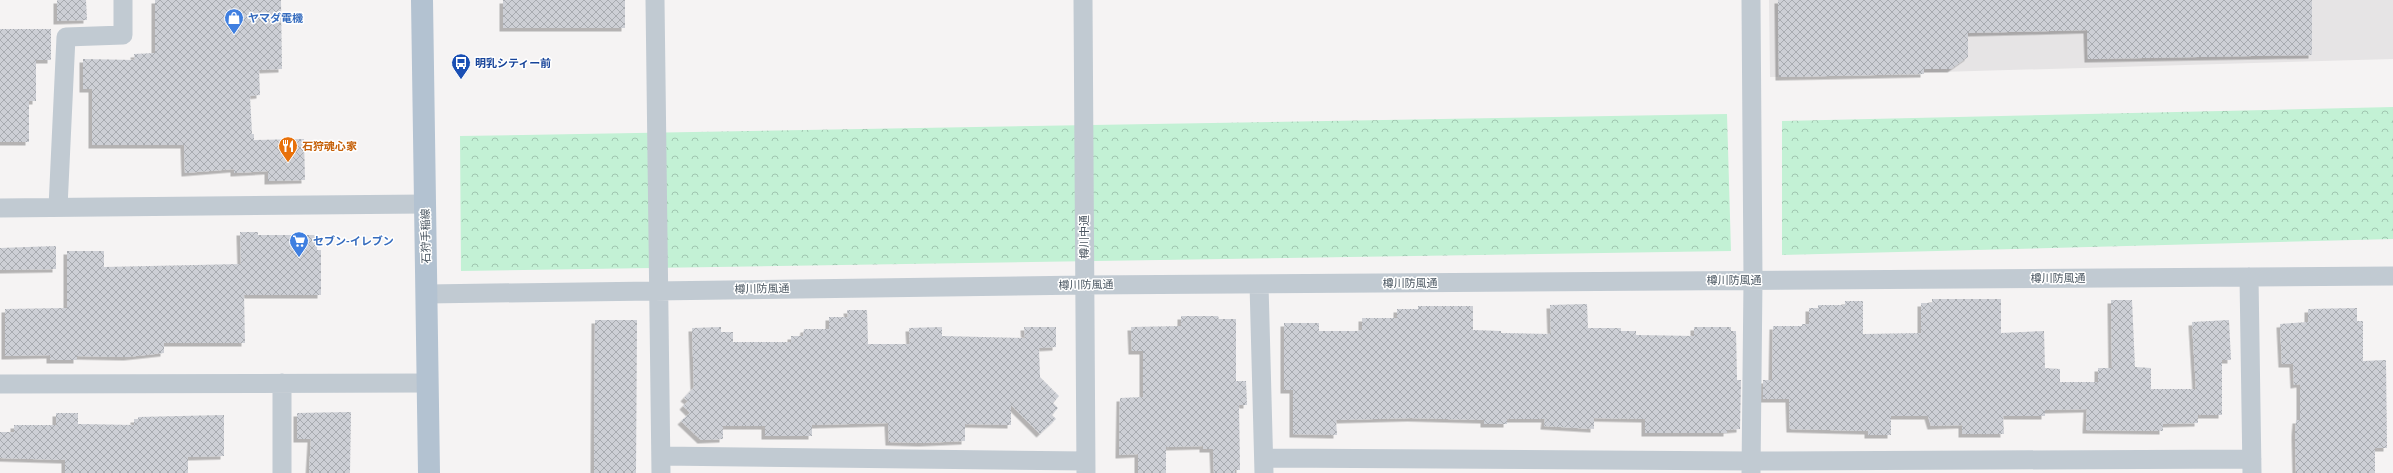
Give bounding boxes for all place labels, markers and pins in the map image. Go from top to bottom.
shop icon: ヤマダ電機 [223,7,245,35]
place label: ヤマダ電機 [248,11,303,26]
bus stop icon: 明乳シティー前 [450,52,472,80]
place label: 明乳シティー前 [475,56,551,71]
restaurant icon: 石狩魂心家 [277,135,299,163]
place label: 石狩魂心家 [302,139,357,154]
supermarket icon: セブン-イレブン [288,230,310,258]
place label: セブン-イレブン [313,234,394,249]

